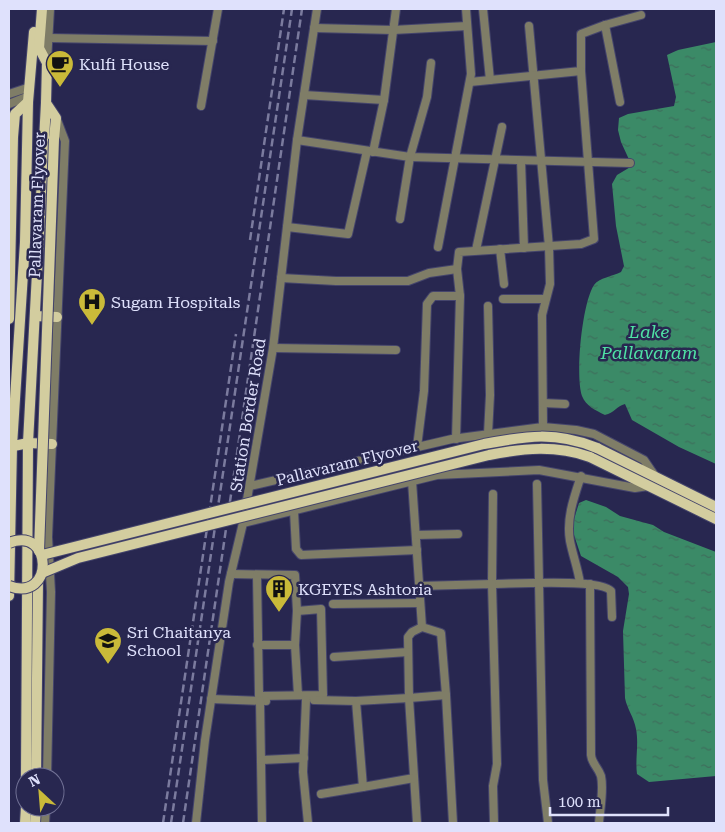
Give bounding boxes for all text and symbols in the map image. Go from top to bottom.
cafe icon: Kulfi House [45,49,75,88]
place label: Kulfi House [79,55,169,74]
street label: Pallavaram Flyover [25,132,49,278]
hospital icon: Sugam Hospitals [77,287,107,326]
place label: Sugam Hospitals [111,293,241,312]
water label: Lake Pallavaram [600,321,698,363]
street label: Station Border Road [226,337,270,493]
street label: Pallavaram Flyover [274,436,420,490]
building icon: KGEYES Ashtoria [264,574,294,613]
place label: KGEYES Ashtoria [298,580,432,599]
place label: Sri Chaitanya School [127,623,231,660]
school or university icon: Sri Chaitanya School [93,626,123,665]
north arrow [15,767,65,817]
text: N [26,771,43,790]
scale bar [550,784,668,816]
text: 100 m [558,793,601,811]

